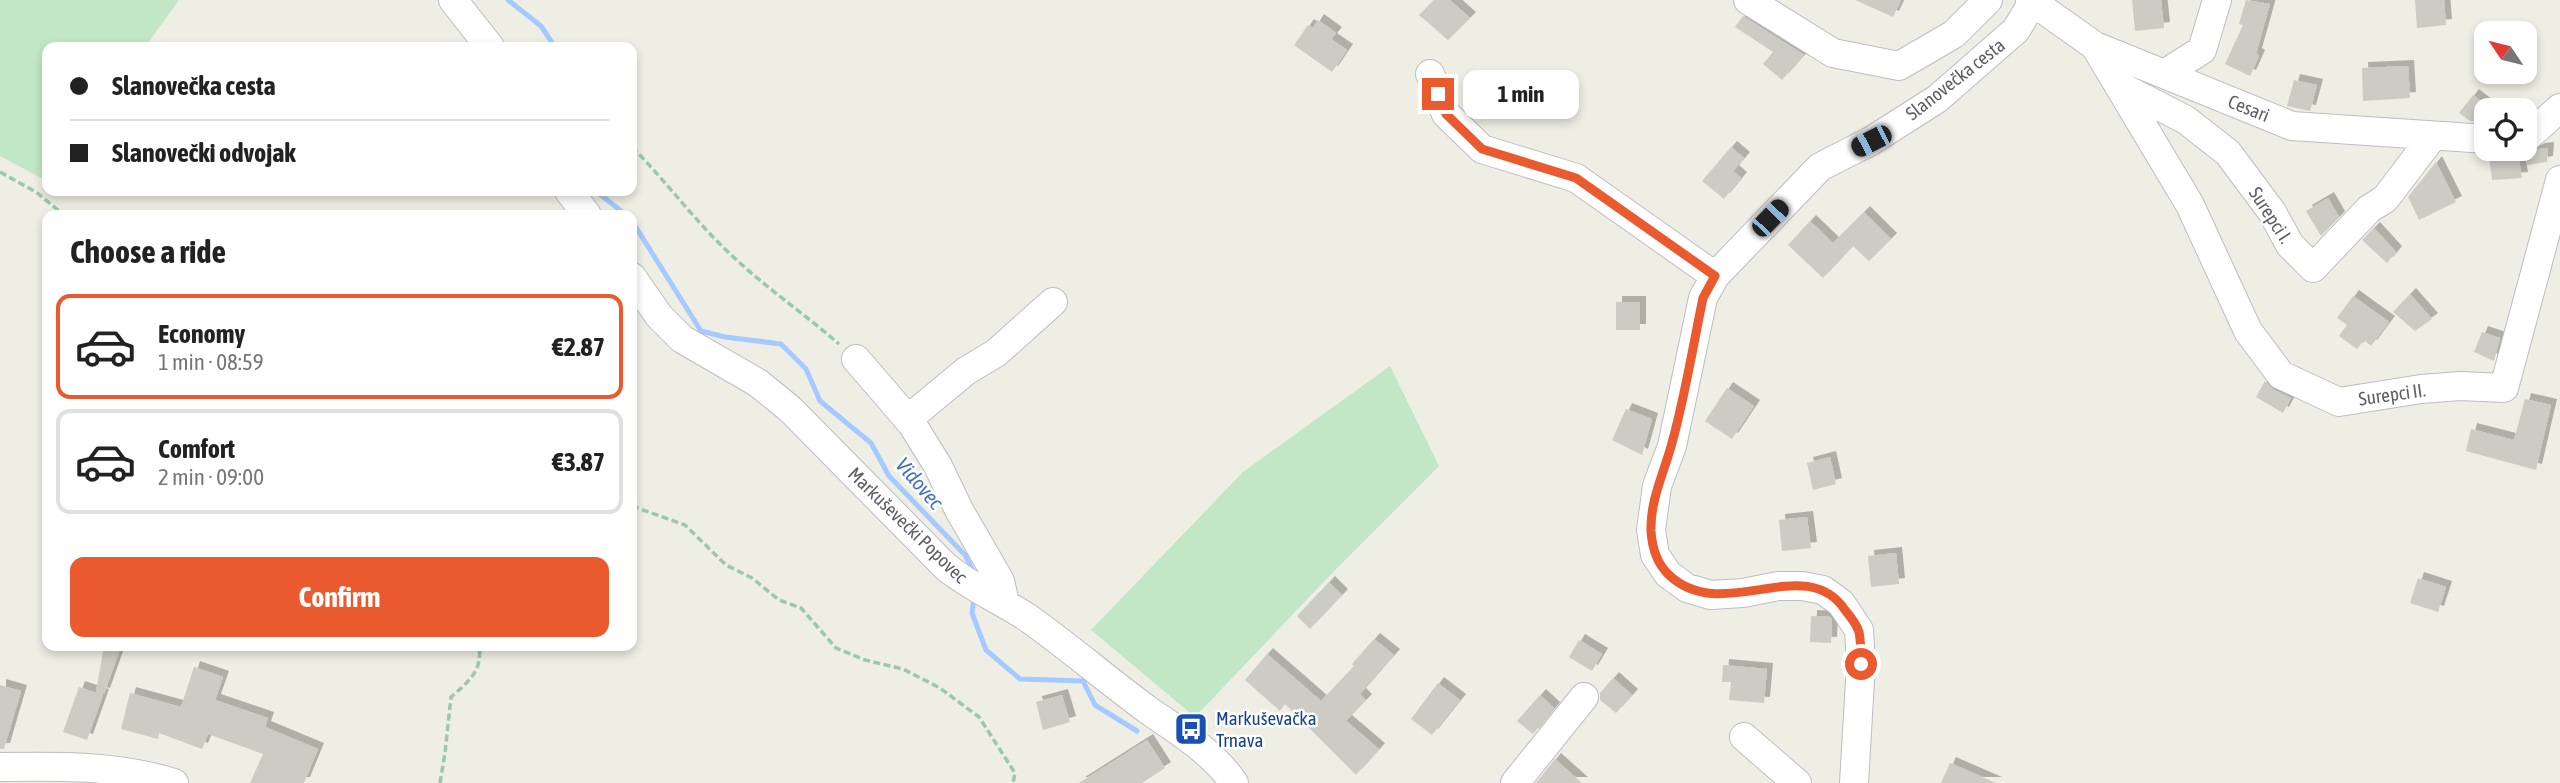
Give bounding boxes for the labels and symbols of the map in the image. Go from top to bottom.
north arrow [2474,21,2538,84]
street label: Slanovečka cesta [1901,34,2009,124]
callout: 1 min [1462,70,1578,119]
route end [1422,78,1454,110]
street label: Cesari [2225,90,2273,126]
car [1848,122,1895,160]
street label: Surepci I. [2245,183,2297,247]
car [1748,196,1793,240]
street label: Surepci II. [2357,378,2427,410]
water label: Vidovec [891,452,950,514]
street label: Markuševečki Popovec [844,463,973,588]
route start [1845,648,1877,680]
place label: Markuševačka Trnava [1216,707,1317,751]
bus stop icon: Markuševačka Trnava [1172,710,1210,748]

